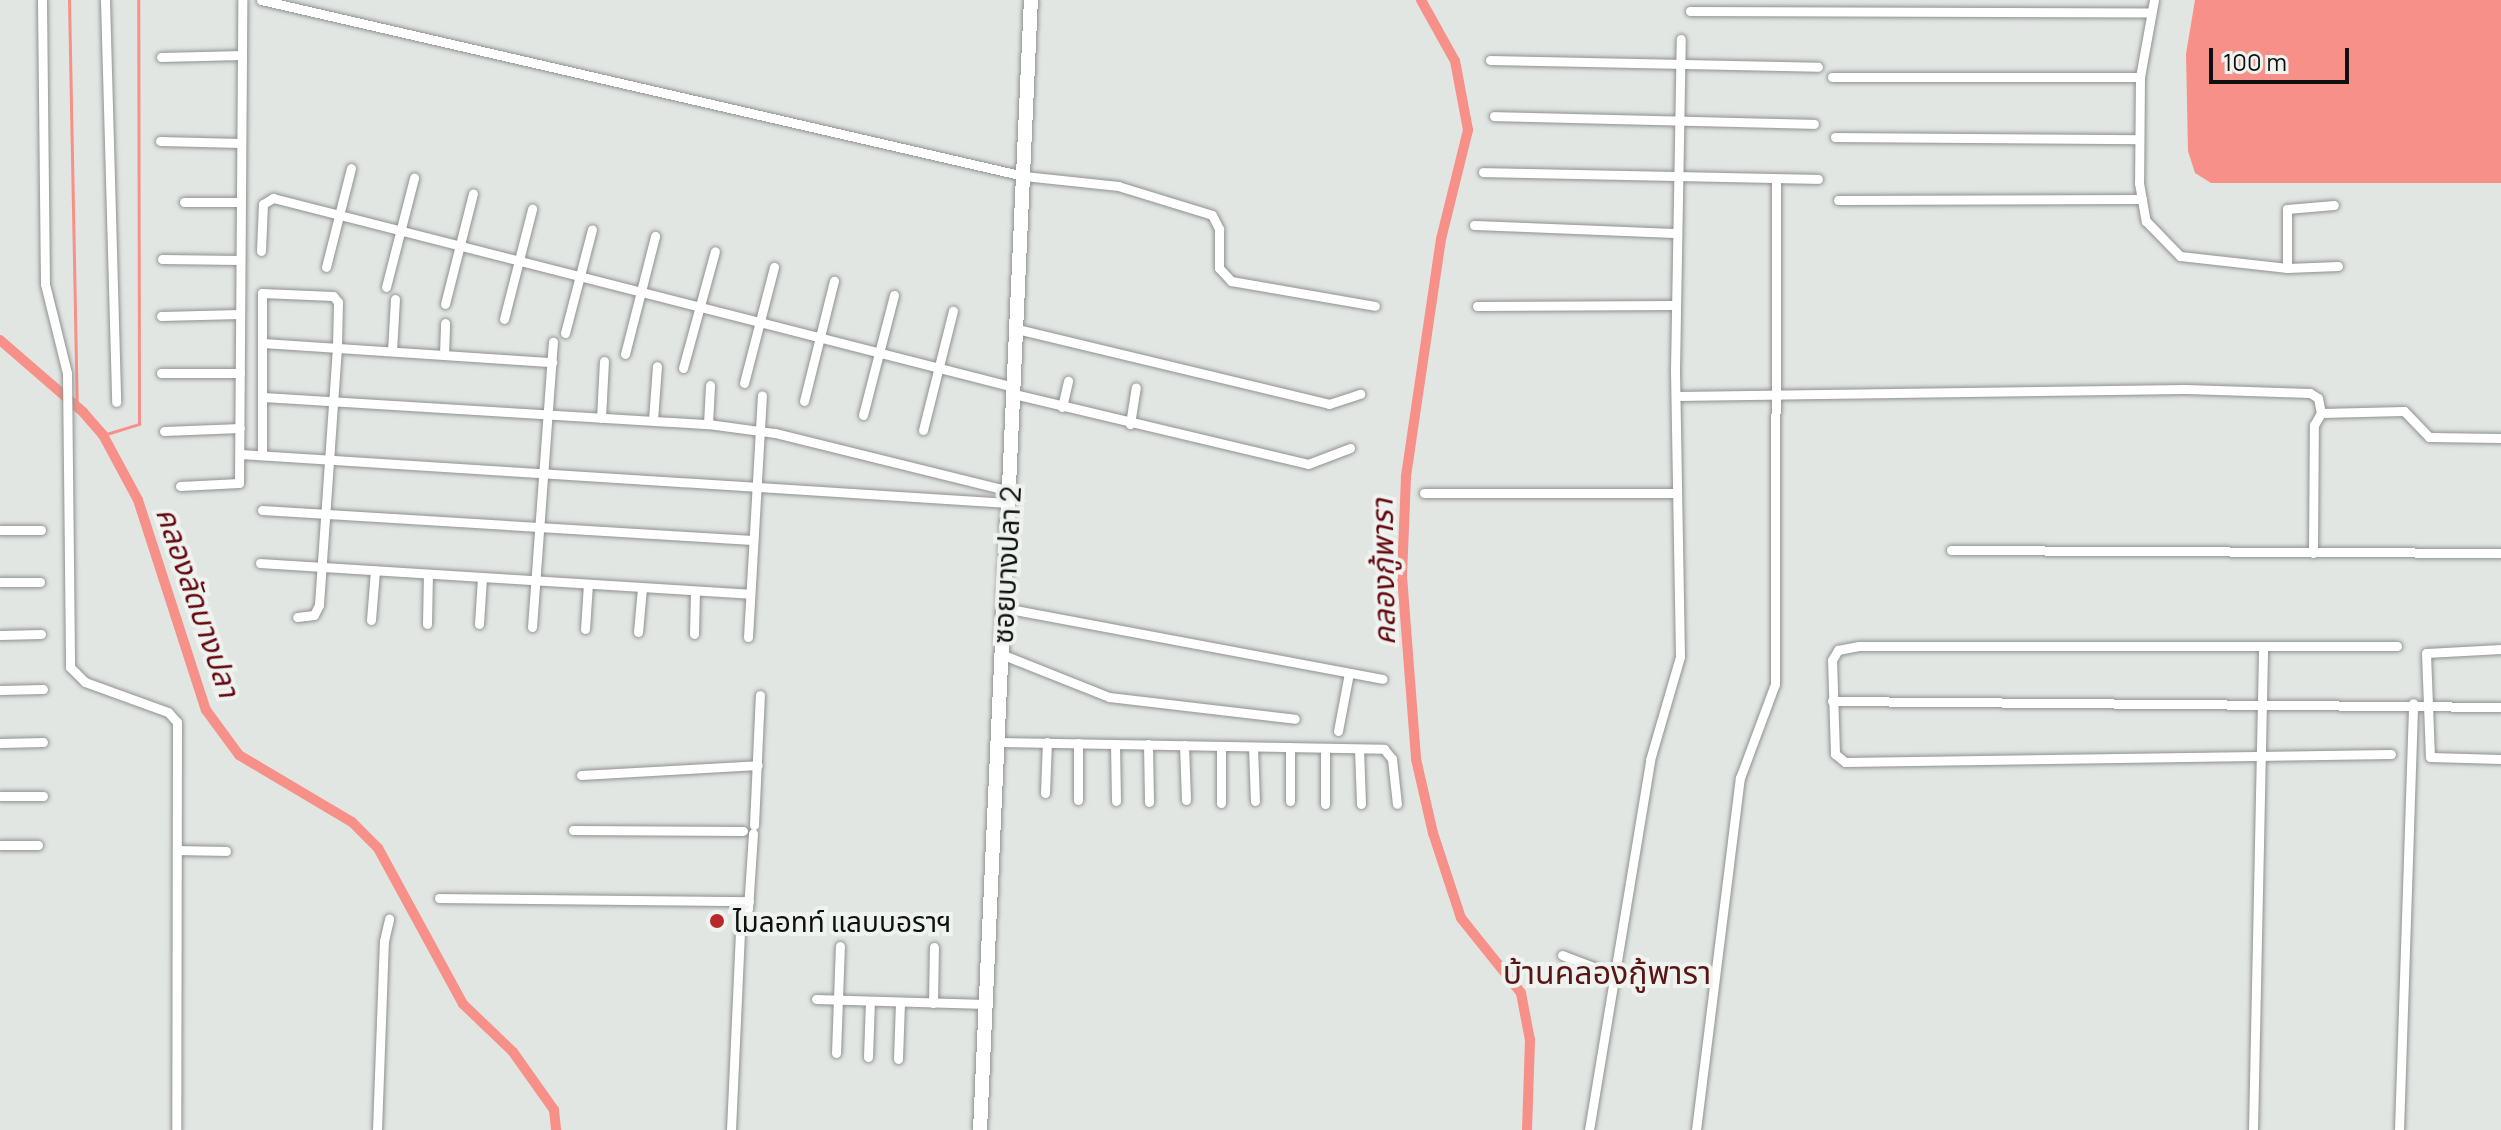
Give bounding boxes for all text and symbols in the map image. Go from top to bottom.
scale bar [2213,32,2353,82]
text: 100 m [2223,45,2287,78]
street label: ซอยบางปลา 2 [985,486,1027,644]
water label: คลองกู้พารา [1364,498,1402,646]
water label: คลองลัดบางปลา [149,502,247,702]
place label: ไมลอทท์ แลบบอราฯ [733,904,952,938]
marker: ไมลอทท์ แลบบอราฯ [708,912,726,930]
district label: บ้านคลองกู้พารา [1503,953,1711,991]

